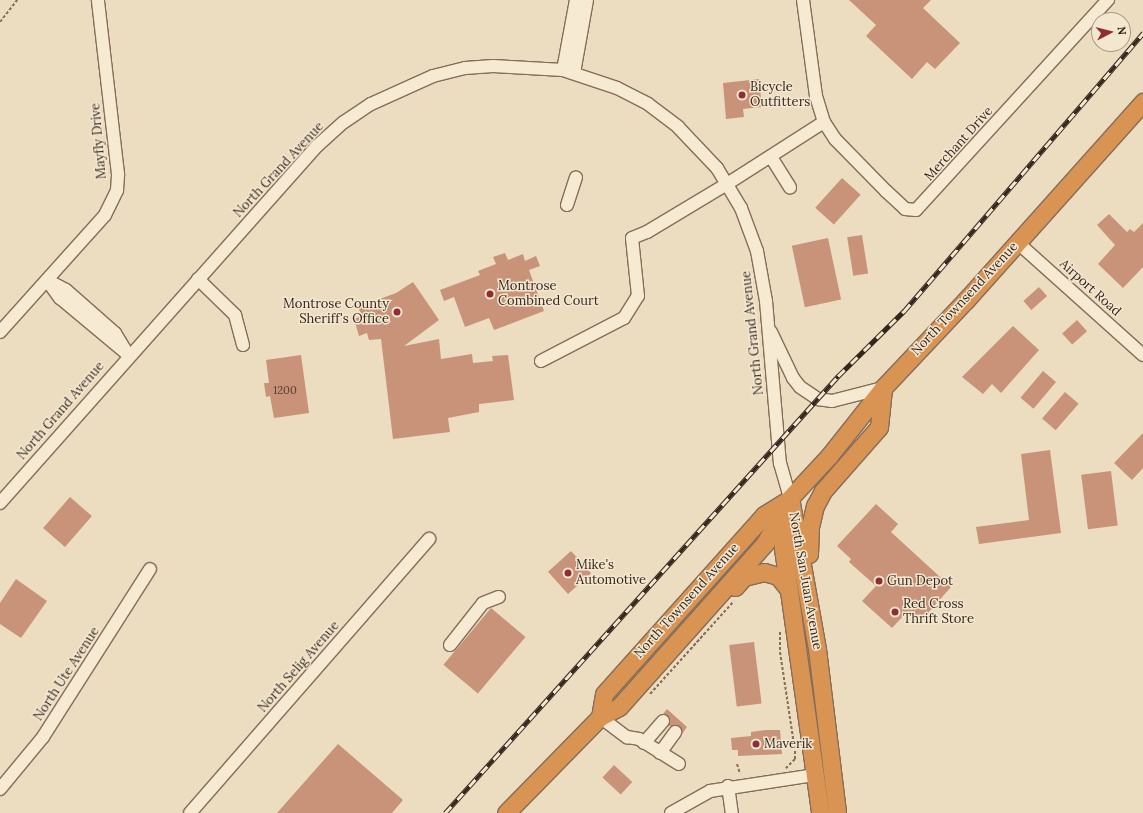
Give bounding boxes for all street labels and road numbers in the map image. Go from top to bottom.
street label: Mayfly Drive [88,102,110,180]
street label: Merchant Drive [922,104,996,184]
street label: North Grand Avenue [231,119,327,221]
street label: North Townsend Avenue [908,239,1022,359]
street label: Airport Road [1056,256,1124,320]
street label: North Grand Avenue [739,270,767,396]
street label: North Grand Avenue [14,359,108,463]
street label: North San Juan Avenue [785,511,825,651]
street label: North Townsend Avenue [631,540,743,662]
street label: North Selig Avenue [255,618,343,716]
street label: North Ute Avenue [31,624,103,724]

